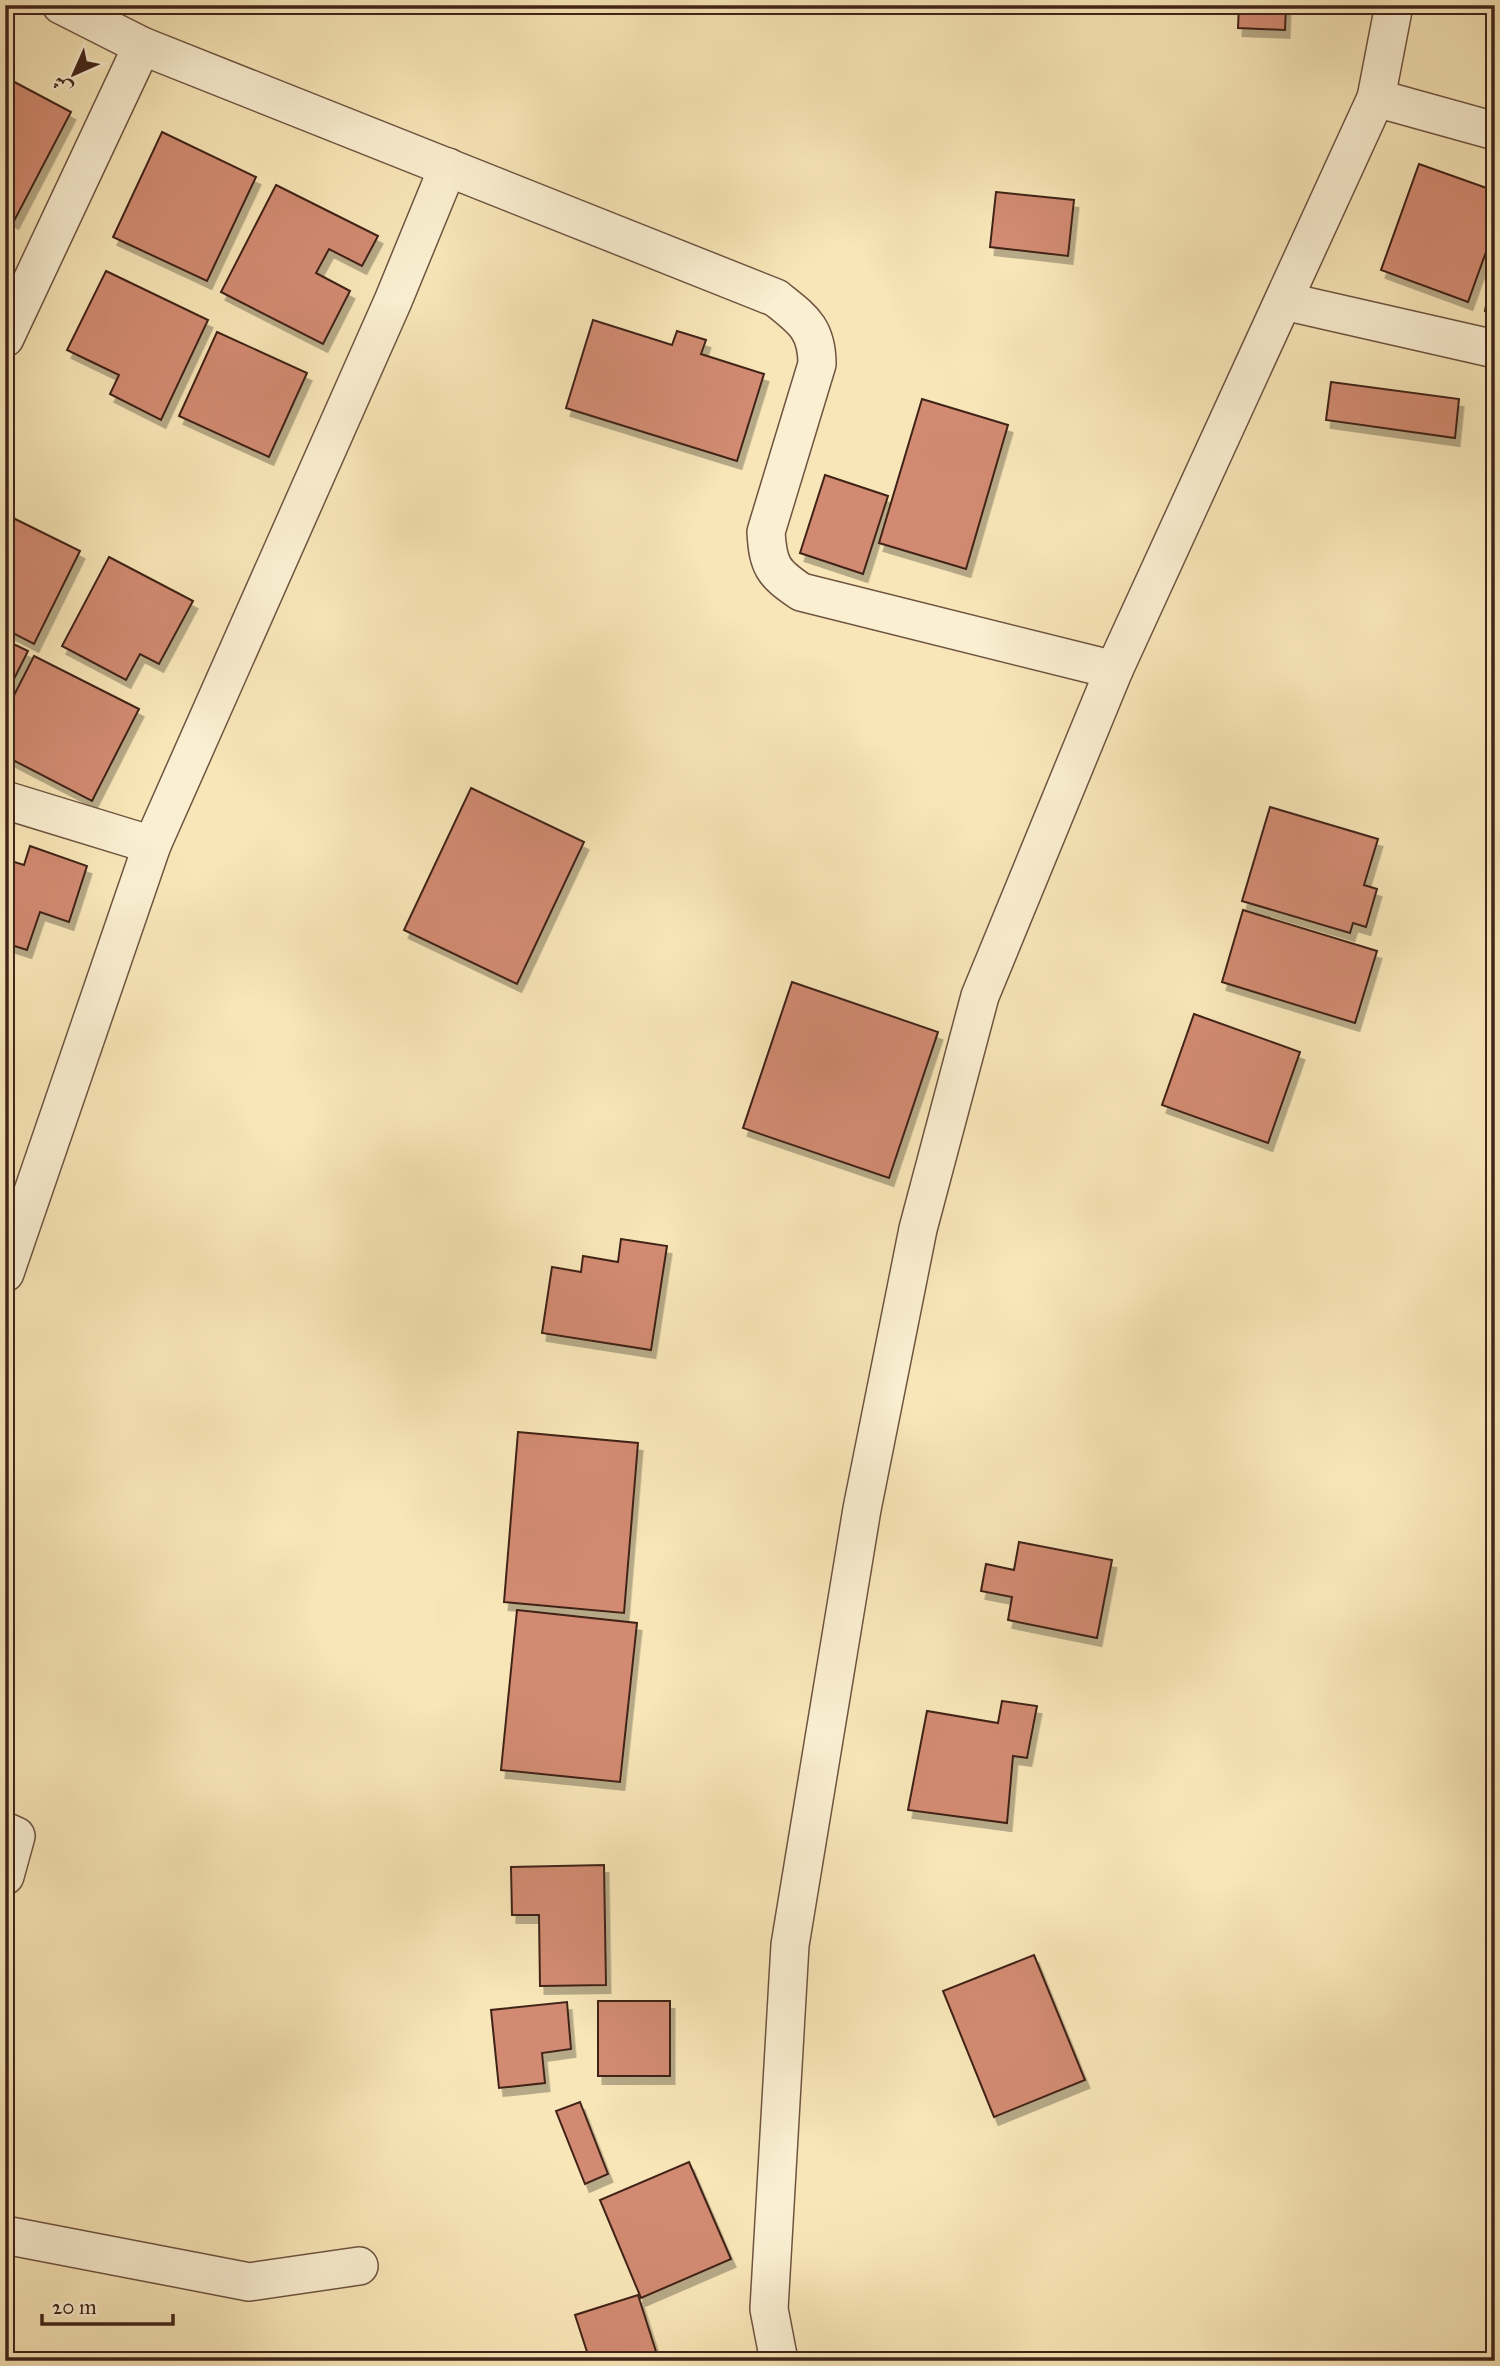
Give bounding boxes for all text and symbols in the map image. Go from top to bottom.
north arrow [38,38,108,108]
text: ش [48,71,77,100]
scale bar [42,2282,173,2326]
text: 20 m [52,2294,97,2320]

